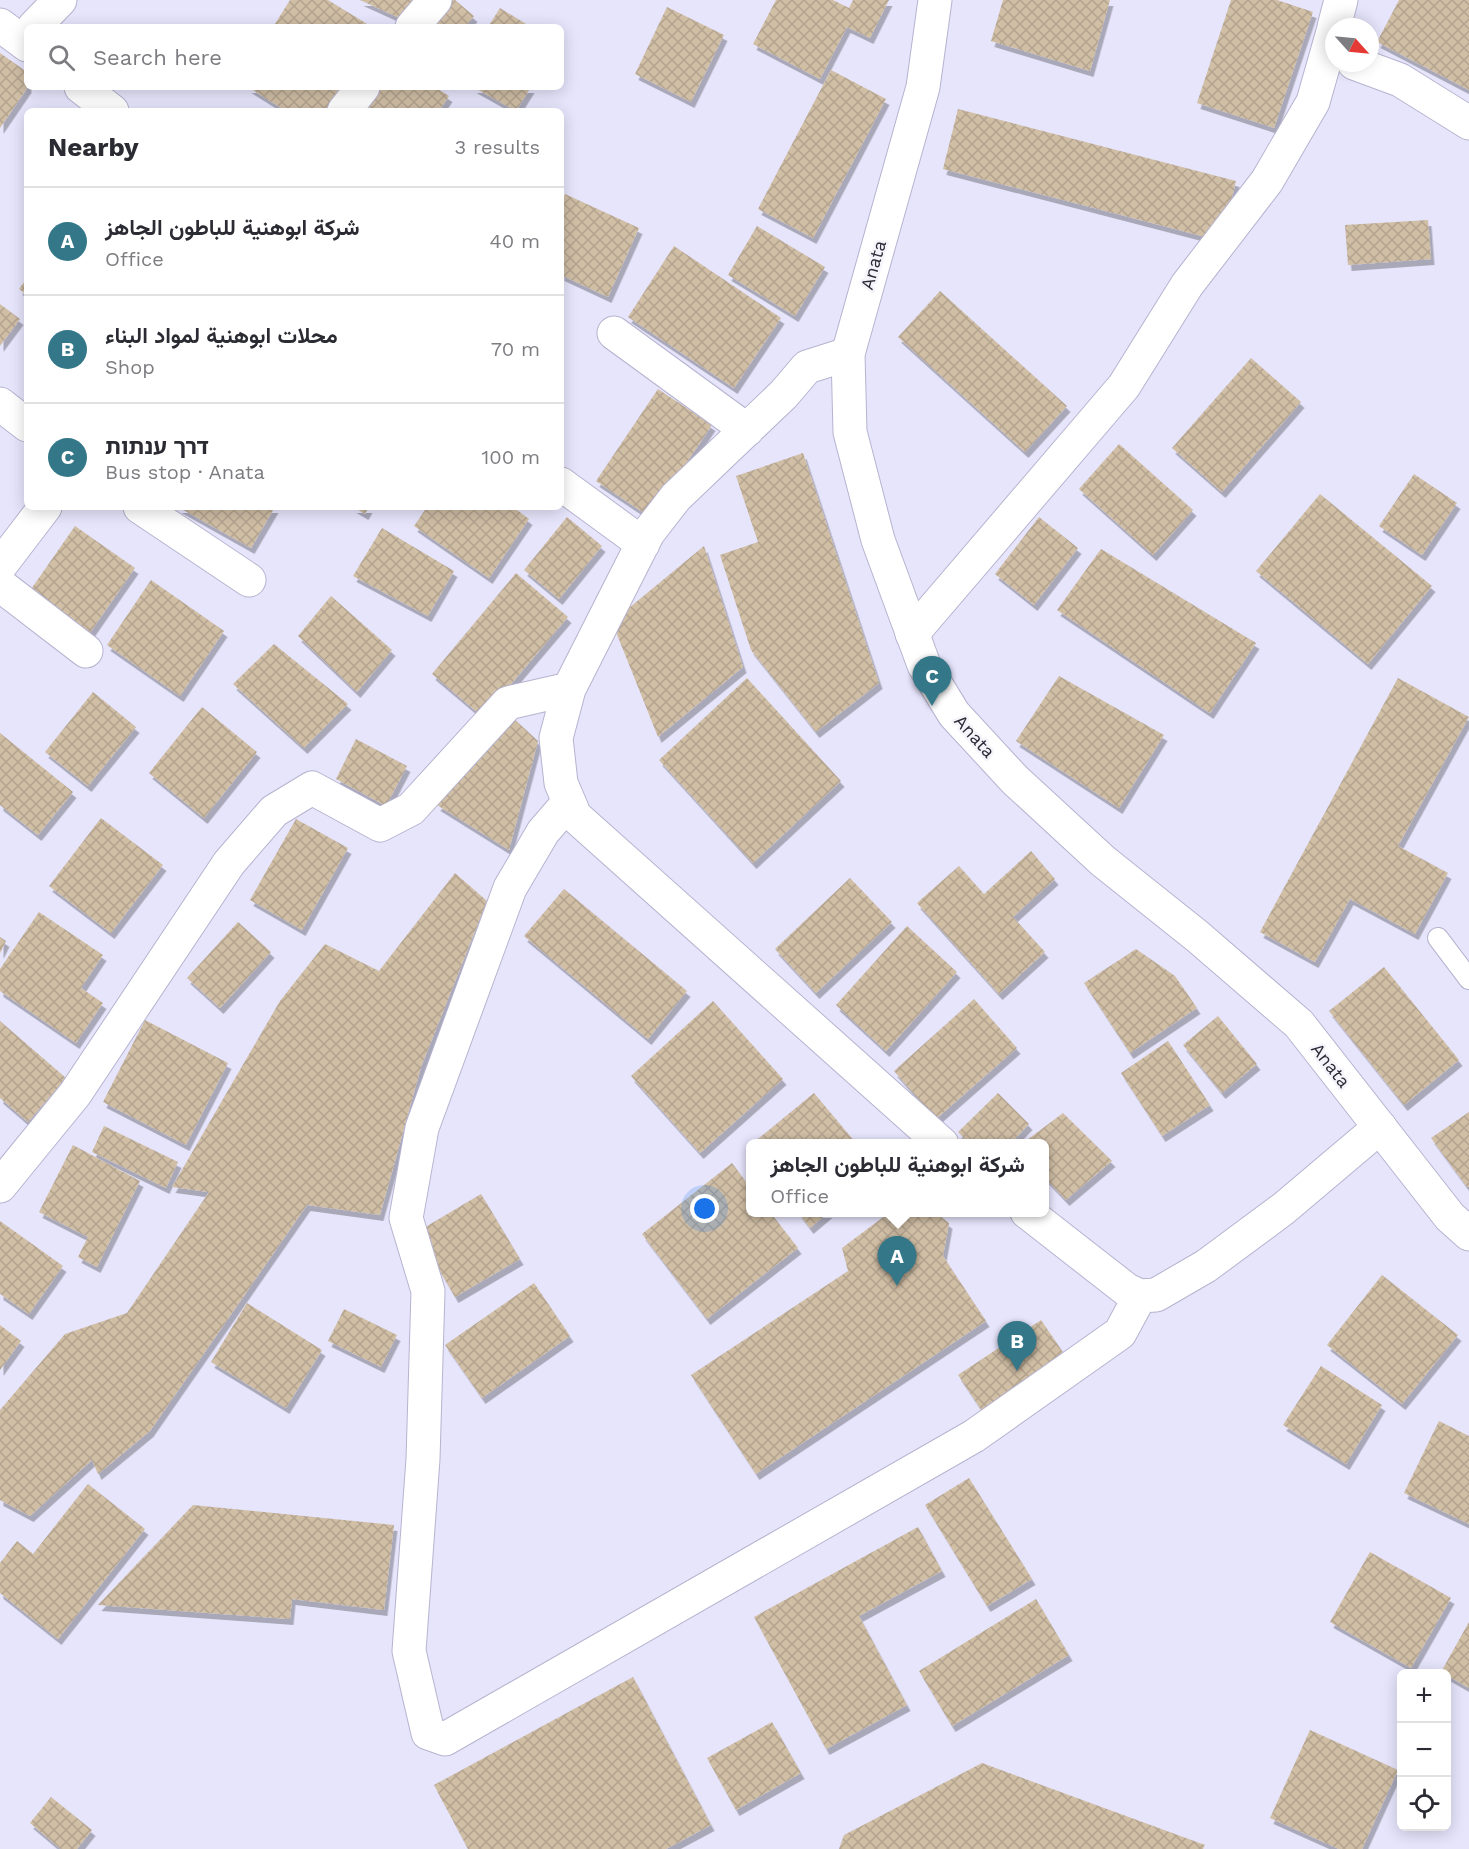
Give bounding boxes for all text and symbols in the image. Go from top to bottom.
north arrow [1325,18,1379,72]
search box [24,24,564,90]
icon: search [45,41,78,74]
text: Search here [93,45,222,70]
text: Nearby [48,132,139,162]
text: 3 results [455,135,540,159]
text: شركة ابوهنية للباطون الجاهز [105,215,359,240]
text: A [61,229,74,253]
text: 40 m [489,229,540,253]
street label: Anata [856,238,890,292]
text: Office [105,247,164,271]
text: محلات ابوهنية لمواد البناء [105,323,338,348]
text: B [61,337,74,361]
text: 70 m [491,337,540,361]
text: Shop [105,355,155,379]
text: דרך ענתות [105,434,209,459]
text: C [61,445,74,469]
text: 100 m [481,445,540,469]
text: Bus stop · Anata [105,460,265,484]
pin: C [912,656,952,706]
street label: Anata [950,710,1000,762]
street label: Anata [1307,1039,1355,1091]
popup [746,1139,1049,1217]
text: شركة ابوهنية للباطون الجاهز [770,1152,1025,1177]
text: Office [770,1184,829,1208]
your location [690,1194,719,1223]
pin: A [878,1236,916,1286]
pin: B [998,1322,1036,1371]
map controls [1397,1669,1451,1831]
button: + [1397,1669,1451,1723]
button: − [1397,1723,1451,1777]
button: locate [1397,1777,1451,1831]

